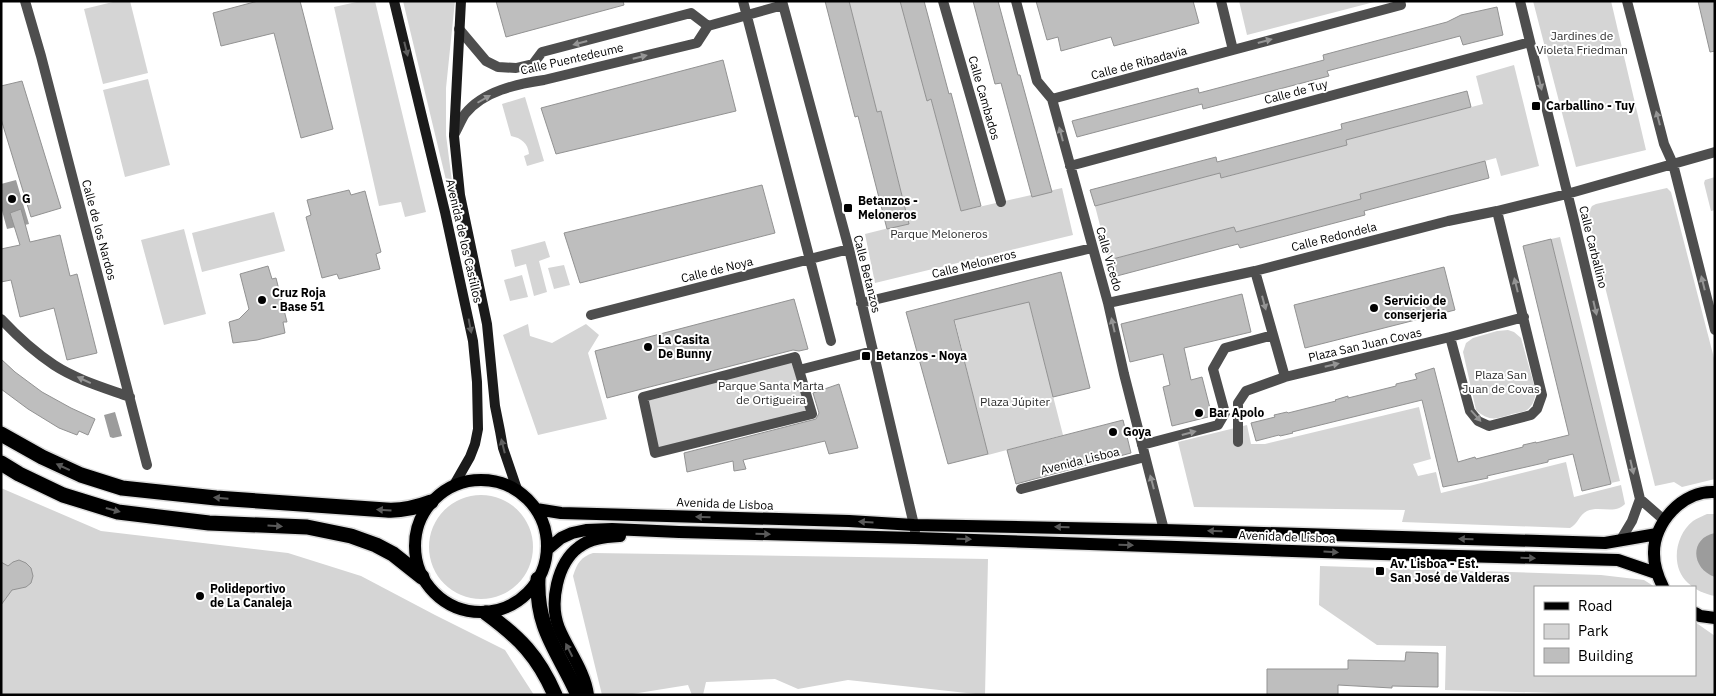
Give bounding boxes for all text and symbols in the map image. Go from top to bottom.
park label: Jardines de Violeta Friedman [1536,28,1628,57]
one-way arrow [1258,37,1273,45]
street label: Calle Puentedeume [519,39,625,78]
one-way arrow [572,39,587,47]
one-way arrow [402,41,410,56]
street label: Calle de Ribadavia [1089,42,1189,83]
one-way arrow [632,52,647,60]
street label: Calle Cambados [965,54,1004,142]
one-way arrow [1536,75,1544,90]
street label: Calle de Tuy [1262,76,1329,107]
one-way arrow [476,95,491,103]
place label: Carballino - Tuy [1546,98,1635,113]
marker: Carballino - Tuy [1530,100,1542,112]
one-way arrow [1653,111,1661,126]
one-way arrow [1057,126,1065,142]
street label: Avenida de los Castillos [443,177,486,304]
street label: Calle de los Nardos [79,178,120,282]
place label: G [22,191,31,206]
marker: G [6,193,18,205]
place label: Betanzos - Meloneros [858,193,918,222]
marker: Betanzos - Meloneros [842,202,854,214]
street label: Calle Carballino [1576,204,1611,290]
street label: Calle Redondela [1290,219,1379,254]
street label: Calle Vicedo [1093,225,1126,293]
park label: Parque Meloneros [890,226,988,241]
street label: Calle Betanzos [851,233,884,314]
street label: Calle Meloneros [930,246,1018,281]
street label: Calle de Noya [679,253,755,286]
one-way arrow [1699,275,1707,290]
one-way arrow [1512,277,1520,292]
place label: Cruz Roja - Base 51 [272,285,326,314]
place label: Servicio de conserjeria [1384,293,1447,322]
marker: Cruz Roja - Base 51 [256,294,268,306]
one-way arrow [1261,295,1269,310]
one-way arrow [1591,301,1599,316]
marker: Servicio de conserjeria [1368,302,1380,314]
one-way arrow [1109,317,1117,332]
one-way arrow [466,319,474,334]
street label: Plaza San Juan Covas [1307,324,1423,365]
place label: La Casita De Bunny [658,332,712,361]
marker: La Casita De Bunny [642,341,654,353]
place label: Betanzos - Noya [876,348,967,363]
marker: Betanzos - Noya [860,350,872,362]
one-way arrow [1324,361,1339,369]
park label: Plaza San Juan de Covas [1462,367,1540,396]
one-way arrow [77,376,91,384]
park label: Parque Santa Marta de Ortigueira [718,378,825,407]
park label: Plaza Júpiter [980,394,1050,409]
place label: Bar Apolo [1209,405,1264,420]
marker: Bar Apolo [1193,407,1205,419]
one-way arrow [1470,410,1481,422]
place label: Goya [1123,424,1152,439]
marker: Goya [1107,426,1119,438]
one-way arrow [1182,429,1197,437]
one-way arrow [499,438,507,453]
street label: Avenida Lisboa [1039,443,1121,478]
one-way arrow [1628,459,1636,474]
one-way arrow [56,463,70,471]
one-way arrow [1148,475,1156,490]
one-way arrow [213,494,229,502]
street label: Avenida de Lisboa [676,494,774,513]
one-way arrow [375,505,391,513]
one-way arrow [106,506,121,514]
one-way arrow [695,513,711,521]
one-way arrow [857,517,873,525]
one-way arrow [267,522,283,530]
one-way arrow [1054,523,1070,531]
one-way arrow [1207,527,1223,535]
street label: Avenida de Lisboa [1238,527,1336,546]
one-way arrow [755,530,771,538]
one-way arrow [1458,535,1474,543]
one-way arrow [956,536,972,544]
one-way arrow [1118,541,1134,549]
one-way arrow [1323,548,1339,556]
one-way arrow [1520,554,1536,562]
place label: Av. Lisboa - Est. San José de Valderas [1390,556,1510,585]
marker: Av. Lisboa - Est. San José de Valderas [1374,565,1386,577]
place label: Polideportivo de La Canaleja [210,581,292,610]
legend [1534,586,1696,676]
marker: Polideportivo de La Canaleja [194,590,206,602]
text: Road [1578,596,1613,615]
text: Park [1578,621,1608,640]
one-way arrow [565,643,573,657]
text: Building [1578,646,1633,665]

